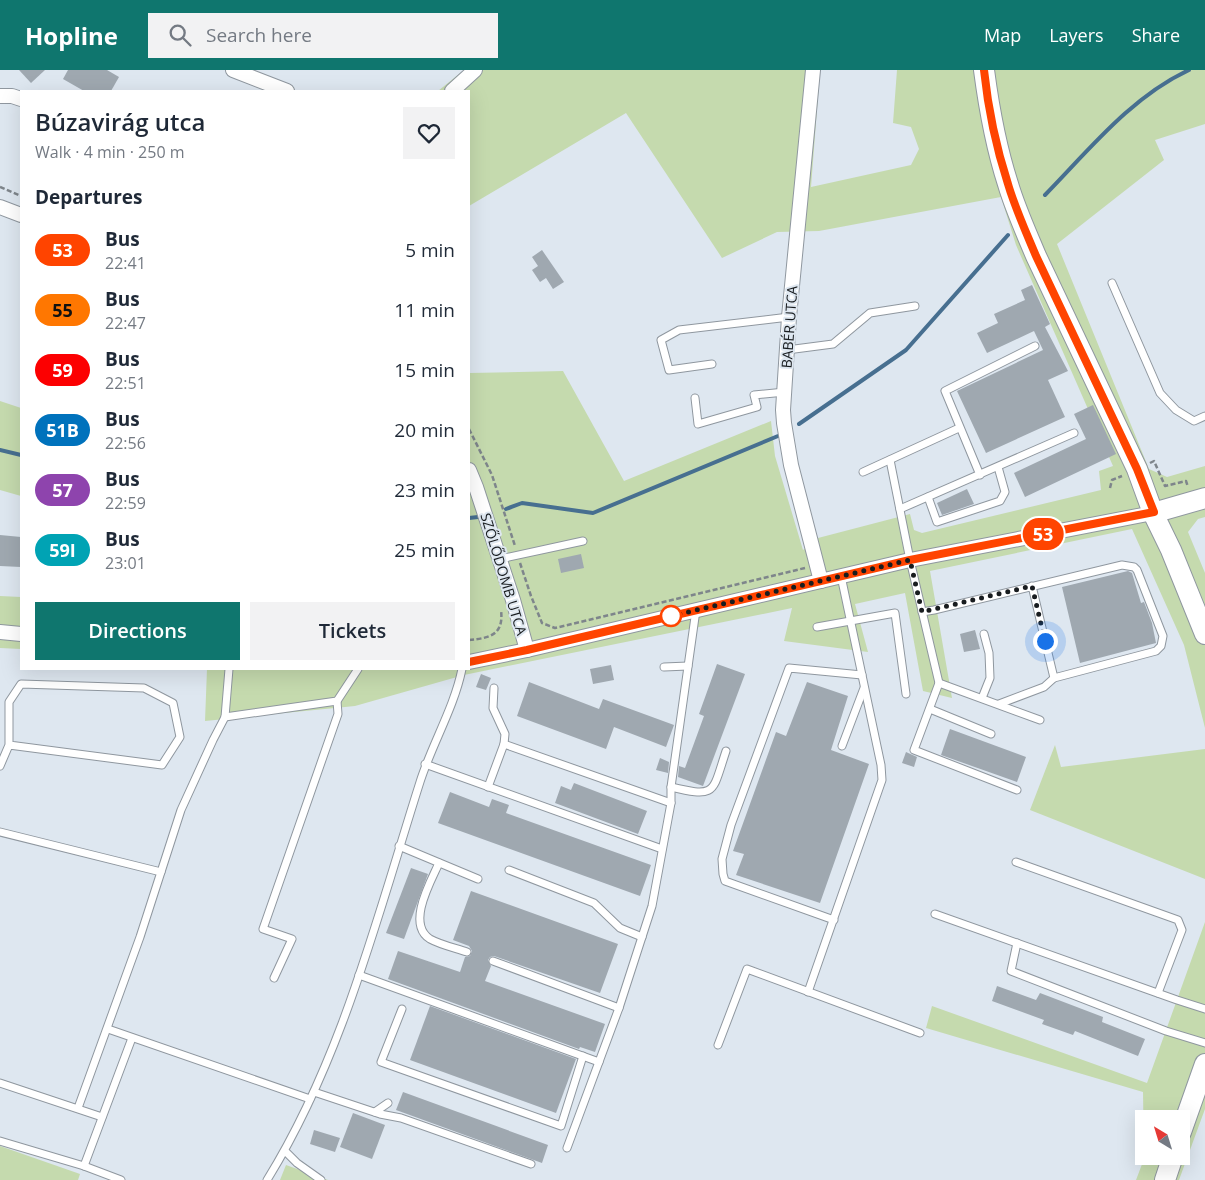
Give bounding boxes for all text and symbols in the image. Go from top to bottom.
search box [148,13,498,58]
text: Hopline [25,19,118,52]
icon: search [166,21,194,49]
text: Search here [206,22,312,48]
text: Map [984,23,1021,47]
text: Layers [1049,23,1104,47]
text: Share [1132,23,1180,47]
text: Búzavirág utca [35,105,205,138]
button: heart [403,107,455,159]
text: Walk · 4 min · 250 m [35,141,185,163]
text: Departures [35,184,142,210]
text: Bus [105,226,140,252]
text: 5 min [405,237,455,263]
text: 53 [52,238,73,262]
text: 22:41 [105,252,146,274]
street label: BABÉR UTCA [777,285,801,369]
text: Bus [105,286,140,312]
text: 11 min [394,297,455,323]
text: 55 [52,298,73,322]
text: 22:47 [105,312,146,334]
text: Bus [105,346,140,372]
text: 15 min [394,357,455,383]
text: 59 [52,358,73,382]
text: 22:51 [105,372,146,394]
text: Bus [105,406,140,432]
text: 20 min [394,417,455,443]
text: 51B [46,418,79,442]
text: 22:56 [105,432,146,454]
text: Bus [105,466,140,492]
text: 23 min [394,477,455,503]
text: 57 [52,478,73,502]
text: 22:59 [105,492,146,514]
street label: SZŐLŐDOMB UTCA [476,511,532,637]
line badge: 53 [1020,518,1066,550]
text: 53 [1033,522,1053,546]
text: Bus [105,526,140,552]
text: 25 min [394,537,455,563]
text: 59I [49,538,76,562]
text: 23:01 [105,552,146,574]
button: Directions [35,602,240,660]
button: Tickets [250,602,455,660]
unlabelled marker [660,605,682,627]
your location [1033,629,1058,654]
north arrow [1135,1110,1190,1165]
map controls [1135,1110,1190,1165]

